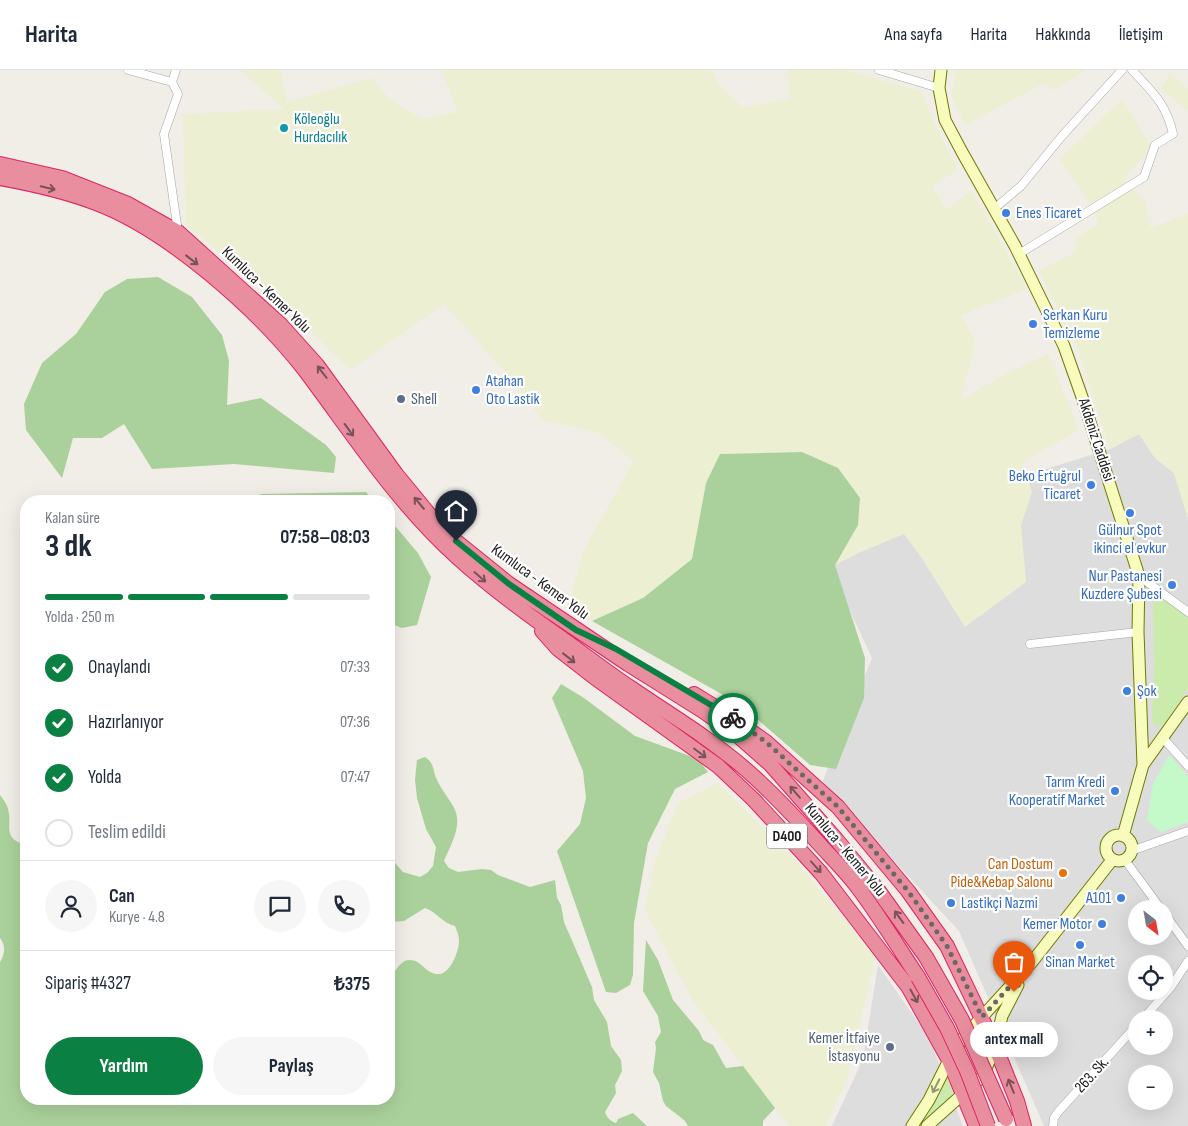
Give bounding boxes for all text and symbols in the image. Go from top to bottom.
text: Harita [25,20,78,49]
text: Ana sayfa [885,24,942,45]
text: Harita [970,24,1007,45]
text: Hakkında [1035,24,1091,45]
text: İletişim [1119,24,1163,45]
place label: Köleoğlu Hurdacılık [294,110,347,147]
marker: Köleoğlu Hurdacılık [278,122,290,134]
one-way arrow [39,184,55,193]
place label: Enes Ticaret [1016,204,1082,223]
marker: Enes Ticaret [1000,207,1012,219]
street label: Kumluca - Kemer Yolu [218,243,314,337]
one-way arrow [185,255,198,266]
place label: Serkan Kuru Temizleme [1043,306,1108,343]
marker: Serkan Kuru Temizleme [1027,318,1039,330]
one-way arrow [316,366,327,379]
place label: Atahan Oto Lastik [485,372,540,409]
marker: Atahan Oto Lastik [470,384,482,396]
place label: Shell [411,390,437,409]
marker: Shell [395,393,407,405]
street label: Akdeniz Caddesi [1073,395,1118,484]
one-way arrow [343,423,354,436]
place label: Beko Ertuğrul Ticaret [1009,467,1081,504]
marker: Beko Ertuğrul Ticaret [1085,479,1097,491]
pin [435,490,477,541]
one-way arrow [413,496,424,509]
icon: home [442,497,470,525]
marker: Gülnur Spot ikinci el evkur [1124,507,1136,519]
text: Kalan süre [45,509,100,528]
place label: Gülnur Spot ikinci el evkur [1094,521,1167,558]
text: 07:58–08:03 [280,526,370,549]
text: 3 dk [45,527,92,566]
street label: Kumluca - Kemer Yolu [487,540,593,624]
place label: Nur Pastanesi Kuzdere Şubesi [1081,567,1162,604]
one-way arrow [473,571,486,583]
marker: Nur Pastanesi Kuzdere Şubesi [1166,579,1178,591]
text: Yolda · 250 m [45,608,115,627]
one-way arrow [562,652,575,663]
icon: check [45,654,73,682]
text: Onaylandı [88,656,150,679]
text: 07:33 [340,658,370,677]
place label: Şok [1137,682,1157,701]
marker: Şok [1121,685,1133,697]
courier [708,693,758,743]
icon: bike [719,704,747,732]
icon: check [45,709,73,737]
text: Hazırlanıyor [88,711,164,734]
text: 07:36 [340,713,370,732]
one-way arrow [693,748,707,758]
icon: check [45,764,73,792]
text: Yolda [88,766,122,789]
text: 07:47 [341,768,370,787]
place label: Tarım Kredi Kooperatif Market [1009,773,1105,810]
marker: Tarım Kredi Kooperatif Market [1109,785,1121,797]
one-way arrow [789,786,801,799]
street label: Kumluca - Kemer Yolu [800,799,890,901]
text: Teslim edildi [88,821,166,844]
road number: D400 [767,824,807,848]
place label: Can Dostum Pide&Kebap Salonu [951,855,1053,892]
one-way arrow [810,860,822,873]
marker: Can Dostum Pide&Kebap Salonu [1057,867,1069,879]
button: person [45,880,97,932]
button: chat [254,880,306,932]
button: phone [318,880,370,932]
text: Can [109,885,135,908]
place label: A101 [1085,889,1111,908]
marker: A101 [1115,892,1127,904]
place label: Lastikçi Nazmi [961,894,1038,913]
marker: Lastikçi Nazmi [945,897,957,909]
north arrow [1128,900,1172,945]
map controls [1128,900,1173,1110]
text: Kurye · 4.8 [109,908,165,927]
one-way arrow [894,910,904,924]
place label: Kemer Motor [1023,915,1092,934]
marker: Kemer Motor [1096,918,1108,930]
marker: Sinan Market [1074,939,1086,951]
pin [993,941,1035,992]
icon: bag [1000,948,1028,976]
place label: Sinan Market [1045,953,1115,972]
button: locate [1128,955,1173,1000]
text: Sipariş #4327 [45,972,131,995]
text: ₺375 [334,973,370,996]
one-way arrow [909,989,919,1003]
button: + [1128,1010,1173,1055]
callout: antex mall [970,1022,1058,1057]
place label: Kemer İtfaiye İstasyonu [809,1029,880,1066]
text: antex mall [985,1030,1043,1049]
button: Yardım [45,1037,203,1095]
button: Paylaş [213,1037,370,1095]
marker: Kemer İtfaiye İstasyonu [884,1041,896,1053]
street label: 263. Sk. [1071,1053,1113,1097]
button: − [1128,1065,1173,1110]
one-way arrow [931,1078,940,1093]
one-way arrow [1005,1078,1014,1093]

